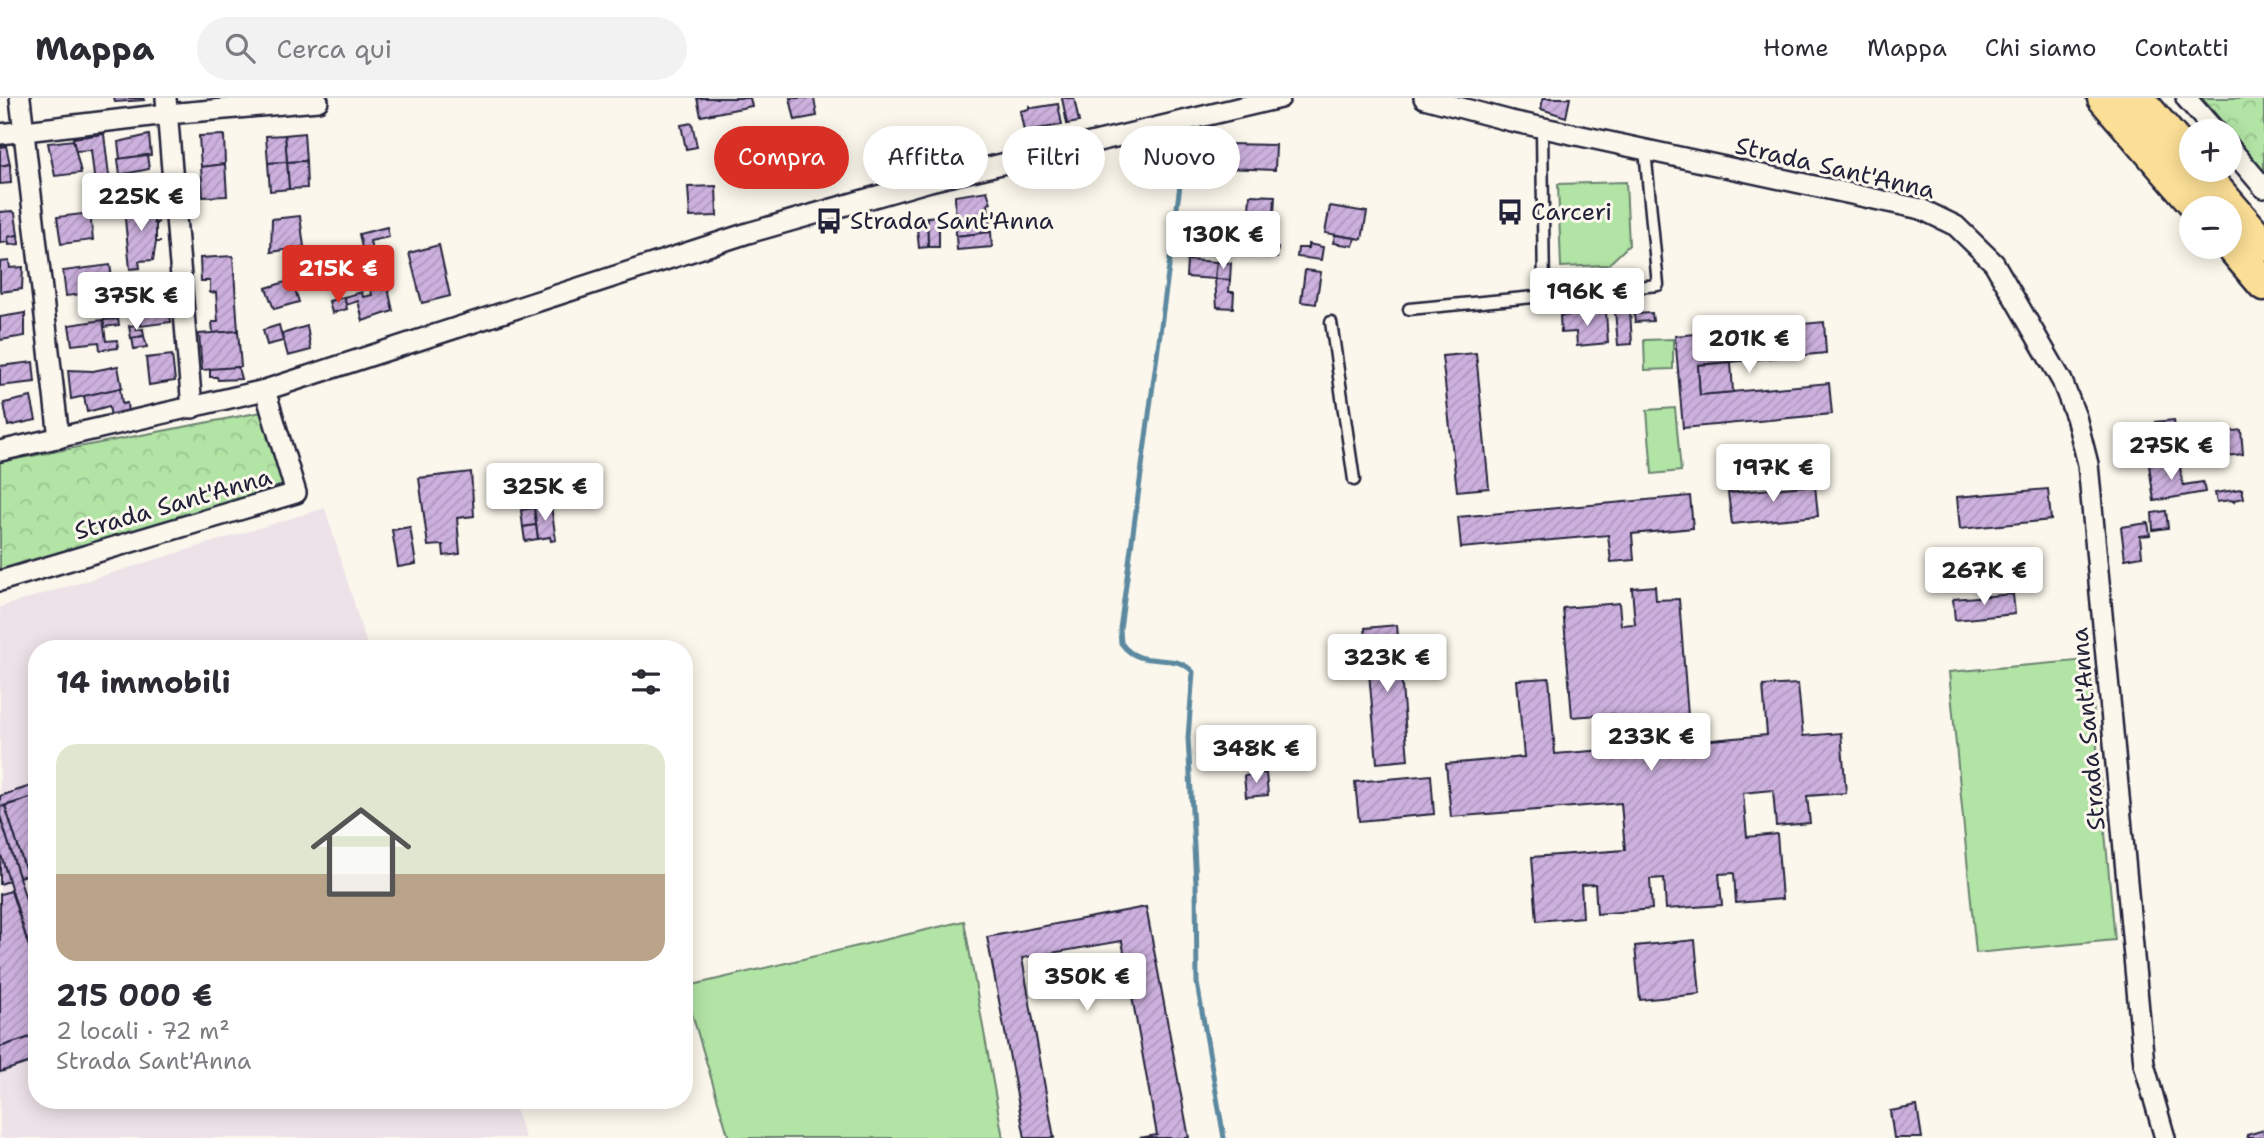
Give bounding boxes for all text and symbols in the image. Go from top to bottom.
search box [197,17,687,80]
text: Mappa [35,26,155,71]
icon: search [221,29,259,67]
text: Cerca qui [277,31,392,66]
text: Home [1763,32,1829,64]
text: Mappa [1867,32,1947,64]
text: Chi siamo [1985,32,2097,64]
text: Contatti [2135,32,2229,64]
map controls [2179,119,2242,259]
button: + [2179,119,2242,182]
chip: Compra [714,126,849,189]
chip: Affitta [863,126,988,189]
chip: Filtri [1002,126,1105,189]
chip: Nuovo [1119,126,1240,189]
street label: Strada Sant'Anna [1732,129,1938,207]
pin: 225K € [84,174,198,233]
text: 225K € [98,181,184,211]
place label: Carceri [1531,196,1612,228]
button: − [2179,196,2242,259]
bus stop icon: Carceri [1495,197,1525,227]
place label: Strada Sant'Anna [850,205,1054,237]
bus stop icon: Strada Sant'Anna [814,206,844,236]
pin: 130K € [1166,212,1280,271]
text: 130K € [1182,219,1264,249]
pin: 215K € [281,246,395,305]
text: 215K € [298,253,378,283]
pin: 196K € [1530,268,1644,328]
pin: 375K € [79,272,193,332]
text: 196K € [1546,276,1628,306]
text: 375K € [94,280,178,310]
pin: 201K € [1692,316,1806,375]
text: 201K € [1708,323,1790,353]
pin: 275K € [2114,422,2228,482]
text: 275K € [2129,430,2213,460]
pin: 197K € [1716,444,1830,504]
text: 197K € [1732,452,1814,482]
street label: Strada Sant'Anna [71,461,275,547]
pin: 325K € [488,464,602,523]
text: 325K € [502,471,588,501]
pin: 267K € [1927,547,2041,607]
text: 267K € [1941,555,2027,585]
street label: Strada Sant'Anna [2063,626,2113,832]
pin: 323K € [1330,634,1444,694]
text: 323K € [1344,642,1430,672]
text: 14 immobili [56,662,231,703]
icon: filters [627,663,665,701]
pin: 233K € [1594,714,1708,773]
text: 233K € [1607,721,1695,751]
pin: 348K € [1199,726,1313,785]
text: 348K € [1212,733,1300,763]
icon: home [298,789,424,915]
pin: 350K € [1030,954,1144,1013]
text: 350K € [1044,961,1130,991]
text: 215 000 € [56,975,212,1016]
text: 2 locali · 72 m² [56,1016,230,1046]
text: Strada Sant'Anna [56,1046,251,1076]

